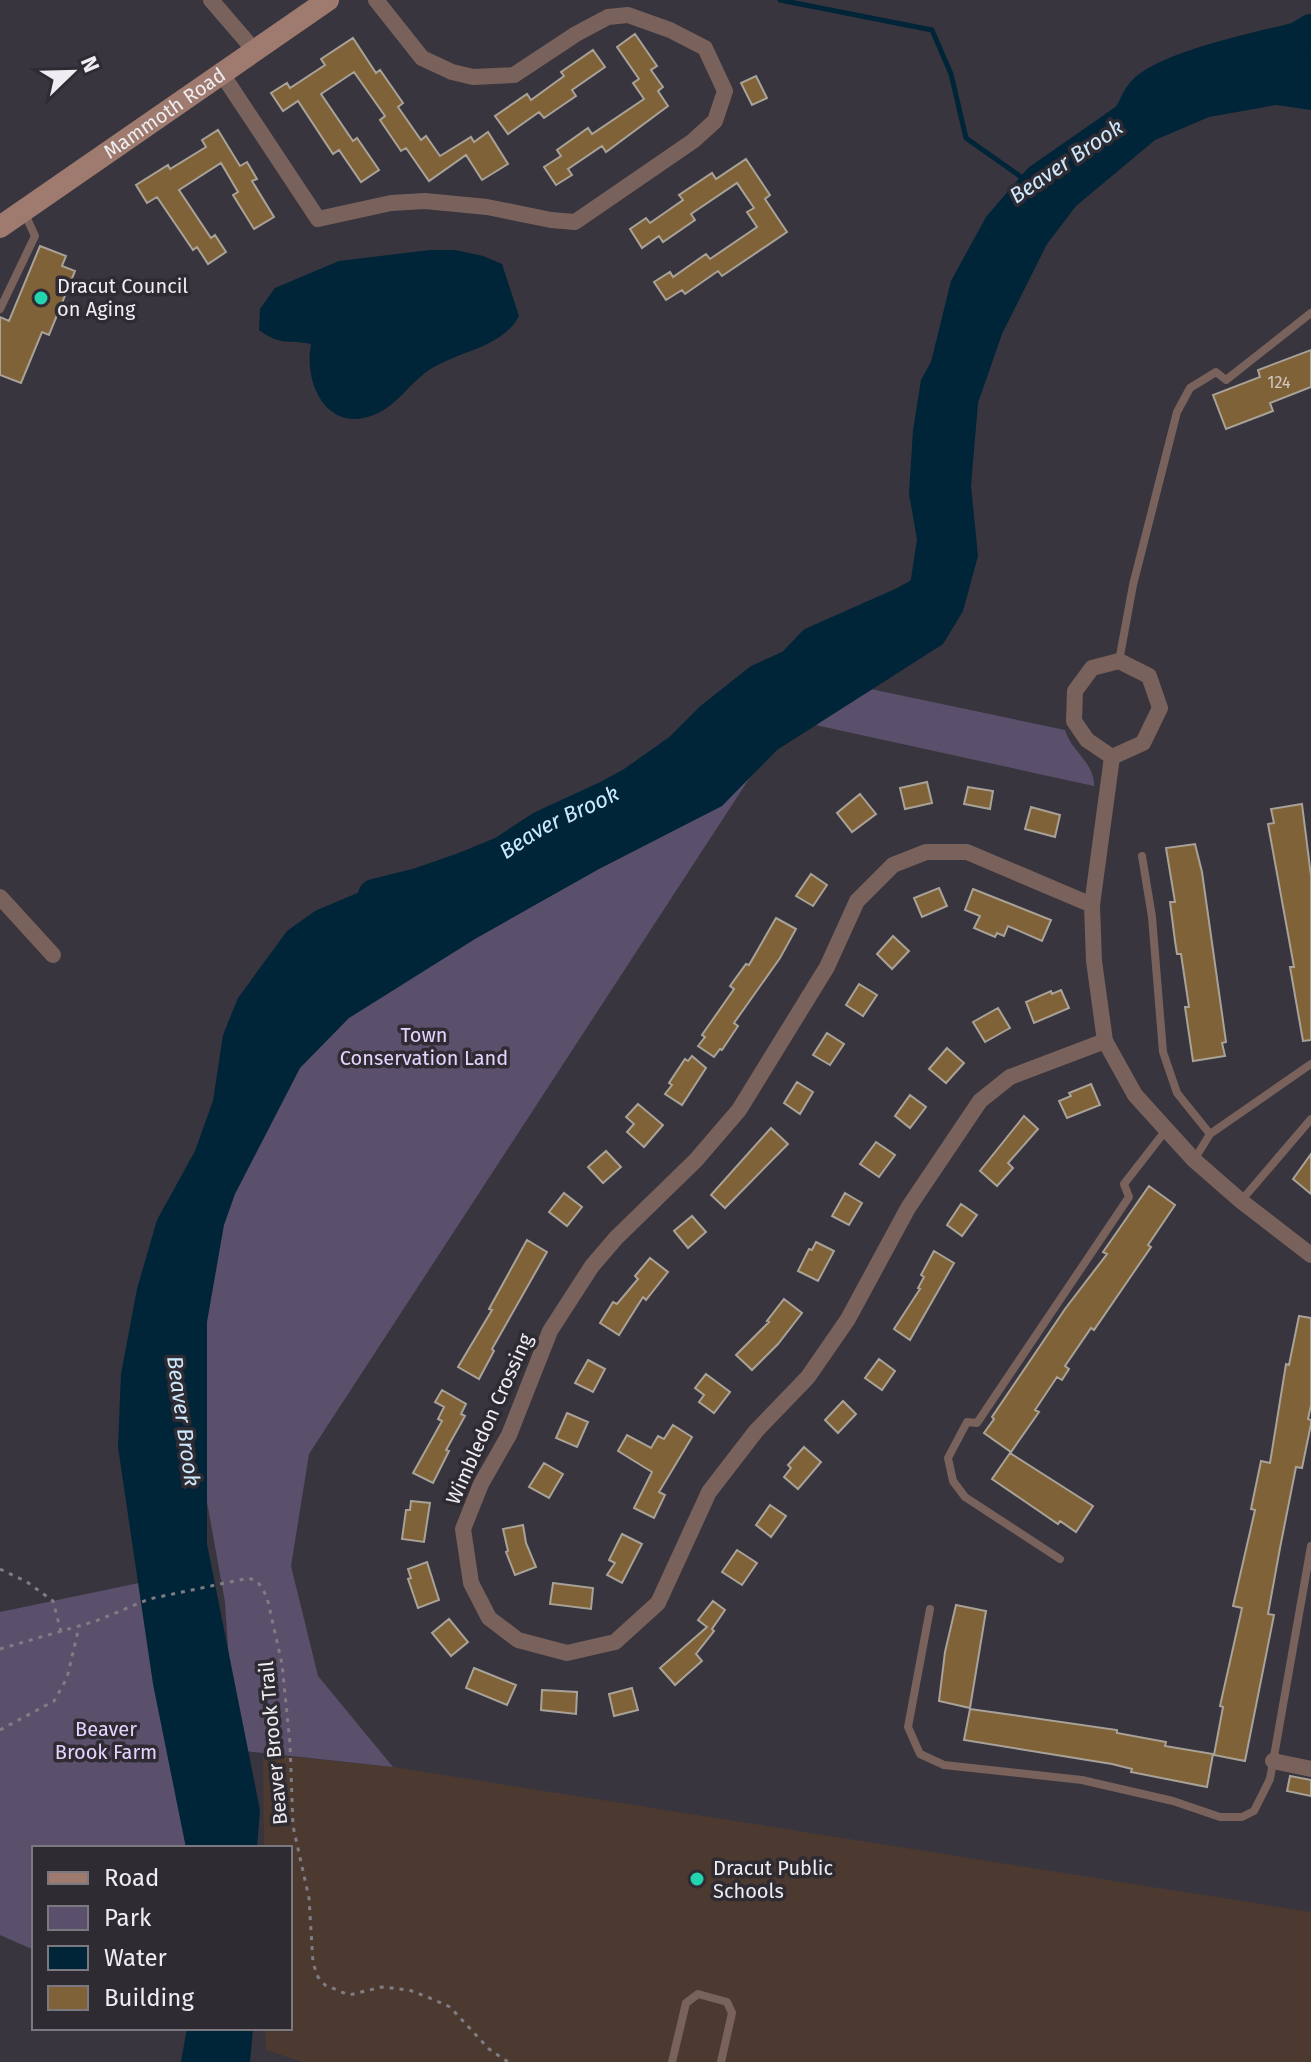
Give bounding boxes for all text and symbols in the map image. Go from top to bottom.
north arrow [32,32,112,112]
text: N [75,52,105,76]
street label: Mammoth Road [99,63,230,164]
water label: Beaver Brook [1004,113,1128,209]
place label: Dracut Council on Aging [57,274,188,321]
marker: Dracut Council on Aging [32,289,50,307]
house number: 124 [1268,373,1291,392]
water label: Beaver Brook [494,780,624,865]
park label: Town Conservation Land [340,1023,508,1070]
street label: Wimbledon Crossing [441,1329,538,1508]
water label: Beaver Brook [161,1354,206,1488]
street label: Beaver Brook Trail [254,1660,292,1826]
park label: Beaver Brook Farm [55,1717,157,1764]
legend [32,1846,292,2030]
place label: Dracut Public Schools [713,1856,833,1903]
text: Road [104,1864,159,1892]
marker: Dracut Public Schools [688,1870,706,1888]
text: Park [104,1904,152,1932]
text: Water [104,1944,168,1972]
text: Building [104,1984,194,2012]

